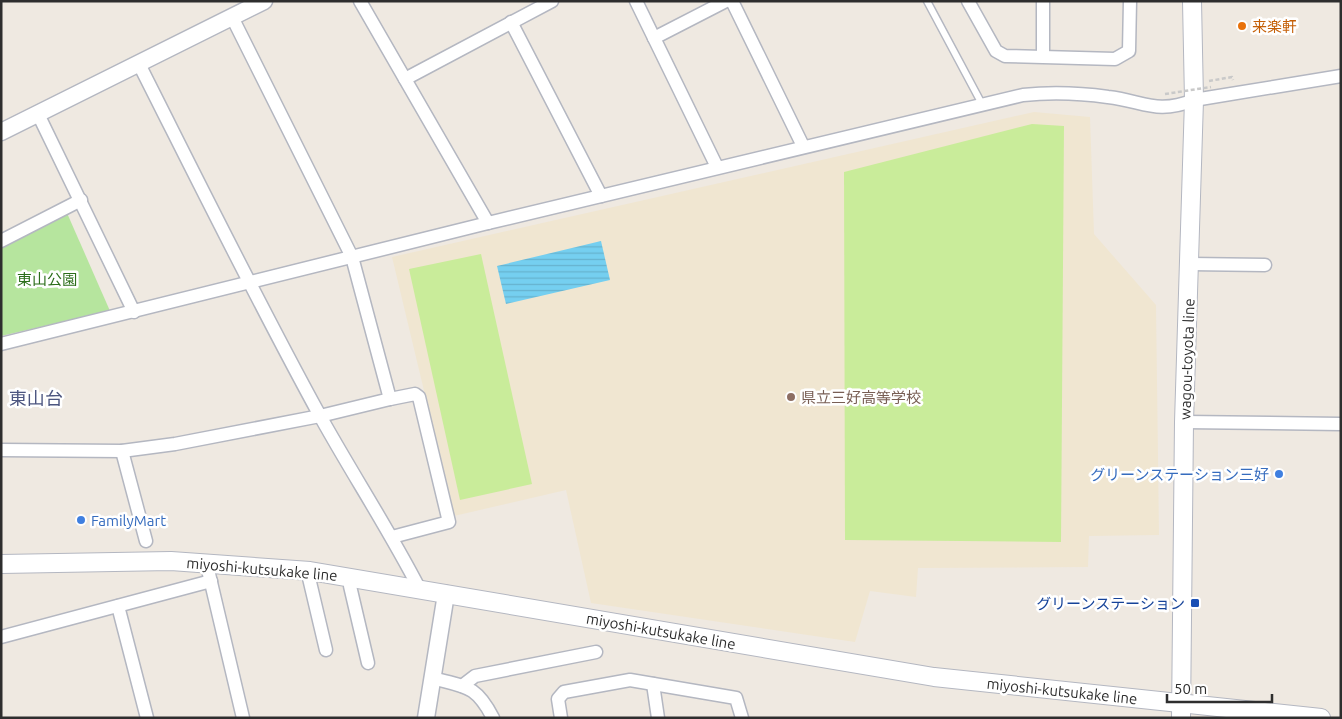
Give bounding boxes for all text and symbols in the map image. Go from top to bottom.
place label: 来楽軒 [1252,18,1297,35]
marker: 来楽軒 [1236,20,1248,32]
park label: 東山公園 [17,271,77,288]
street label: wagou-toyota line [1176,298,1198,420]
district label: 東山台 [9,388,63,408]
place label: 県立三好高等学校 [801,389,921,406]
marker: 県立三好高等学校 [785,391,797,403]
place label: グリーンステーション三好 [1090,466,1269,483]
marker: グリーンステーション三好 [1273,468,1285,480]
place label: FamilyMart [91,512,166,529]
marker: FamilyMart [75,514,87,526]
street label: miyoshi-kutsukake line [186,554,338,584]
place label: グリーンステーション [1036,595,1185,612]
marker: グリーンステーション [1189,597,1201,609]
street label: miyoshi-kutsukake line [585,609,737,653]
scale bar [1167,672,1272,704]
street label: miyoshi-kutsukake line [986,675,1138,707]
text: 50 m [1174,680,1207,697]

